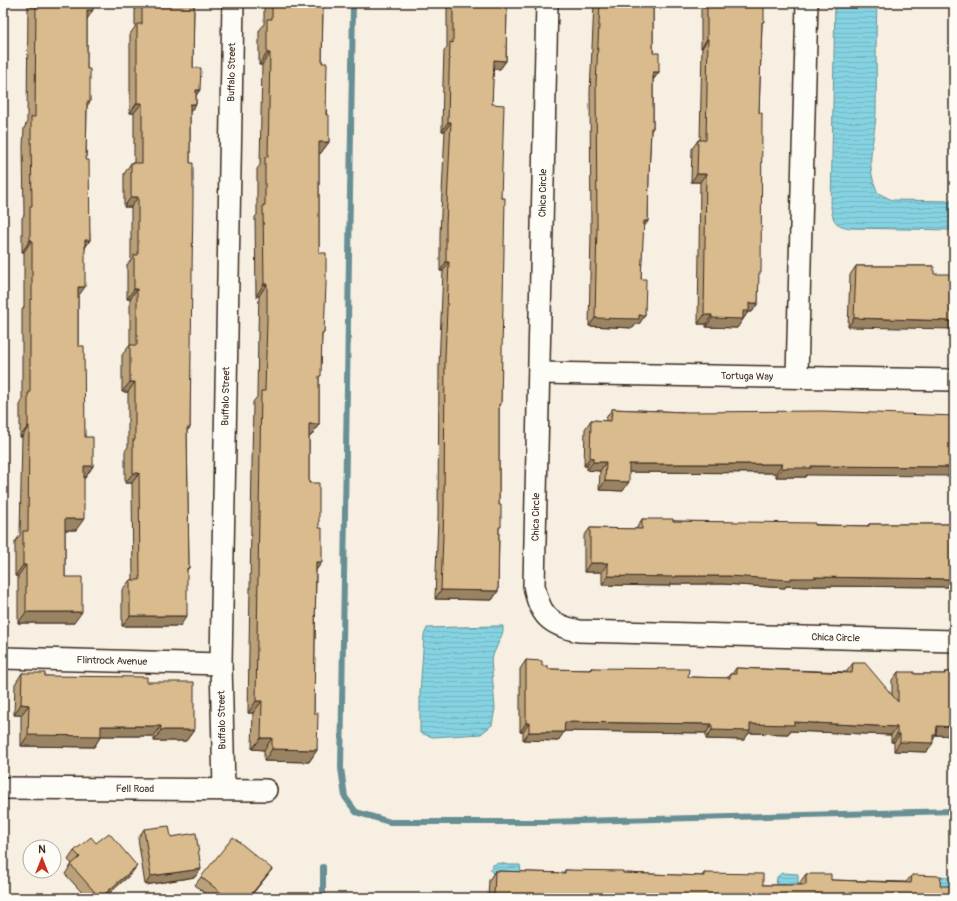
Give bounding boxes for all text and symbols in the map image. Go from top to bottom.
street label: Buffalo Street [225,42,238,102]
street label: Chica Circle [537,169,549,217]
street label: Buffalo Street [219,366,232,426]
street label: Tortuga Way [721,370,774,383]
street label: Chica Circle [530,493,542,541]
street label: Chica Circle [811,631,860,644]
street label: Flintrock Avenue [76,654,148,668]
street label: Buffalo Street [215,689,229,750]
street label: Fell Road [116,783,154,795]
north arrow [22,839,62,879]
text: N [38,843,46,856]

